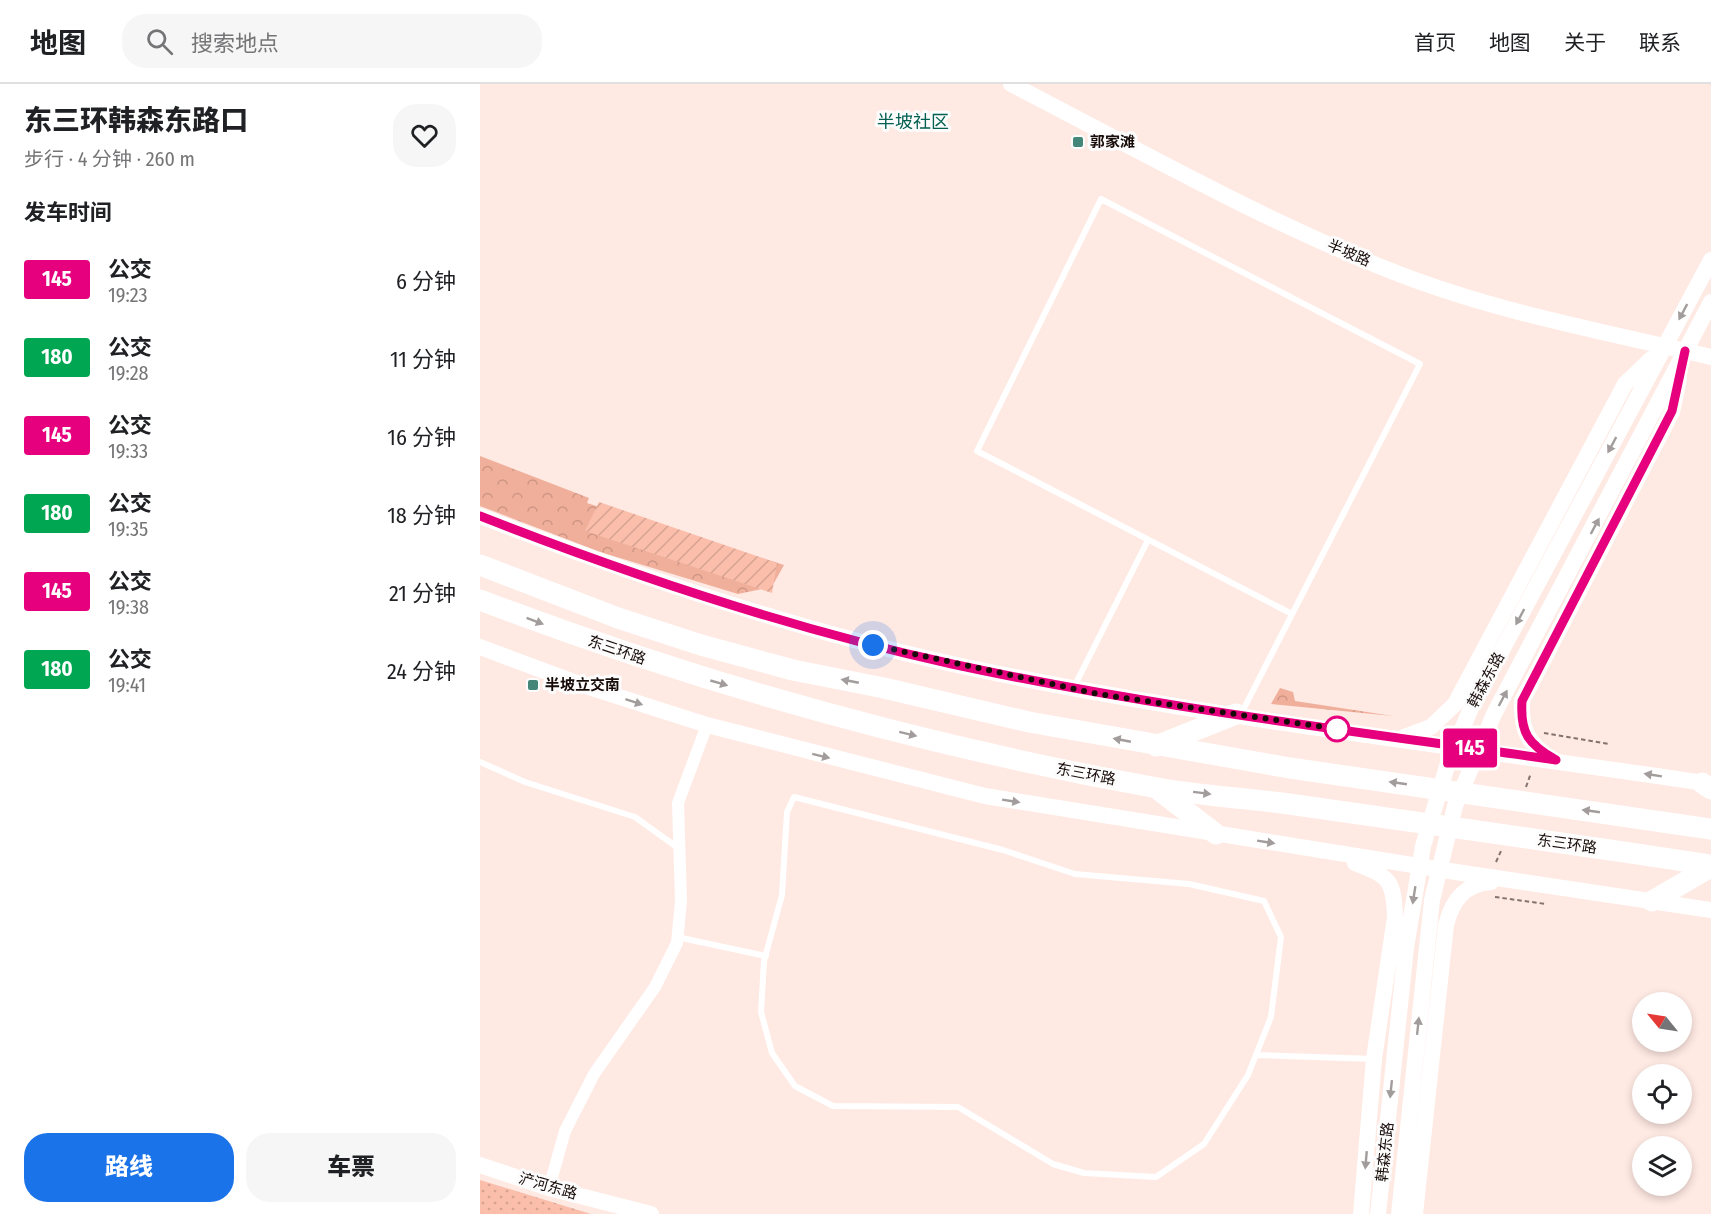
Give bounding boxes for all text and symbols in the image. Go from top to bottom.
search box [122,14,542,68]
icon: search [143,25,176,58]
text: 地图 [30,27,86,60]
text: 搜索地点 [191,30,279,57]
text: 首页 [1414,30,1456,56]
text: 地图 [1489,30,1531,56]
text: 关于 [1564,30,1606,56]
text: 联系 [1639,30,1681,56]
text: 东三环韩森东路口 [24,104,248,137]
button: heart [393,104,456,167]
district label: 半坡社区 [877,111,949,133]
place label: 郭家滩 [1090,133,1135,151]
marker: 郭家滩 [1071,135,1085,149]
text: 步行 · 4 分钟 · 260 m [24,147,195,171]
text: 发车时间 [24,199,112,226]
street label: 半坡路 [1325,236,1373,270]
text: 公交 [108,256,152,283]
text: 145 [42,266,72,292]
text: 6 分钟 [396,268,456,295]
text: 19:23 [108,283,148,307]
one-way arrow [1678,304,1688,321]
text: 公交 [108,334,152,361]
text: 180 [41,344,73,370]
text: 11 分钟 [390,346,456,373]
text: 19:28 [108,361,149,385]
text: 公交 [108,412,152,439]
text: 145 [42,422,72,448]
text: 16 分钟 [387,424,456,451]
one-way arrow [1607,436,1616,453]
text: 19:33 [108,439,148,463]
text: 公交 [108,490,152,517]
text: 180 [41,500,73,526]
text: 18 分钟 [387,502,456,529]
text: 19:35 [108,517,148,541]
one-way arrow [1590,517,1600,534]
text: 公交 [108,568,152,595]
text: 145 [42,578,72,604]
text: 21 分钟 [389,580,456,607]
text: 19:38 [108,595,149,619]
one-way arrow [1515,608,1525,625]
one-way arrow [526,616,544,626]
your location [858,630,888,660]
street label: 东三环路 [586,632,648,668]
text: 公交 [108,646,152,673]
street label: 韩森东路 [1464,649,1508,711]
text: 180 [41,656,73,682]
text: 24 分钟 [387,658,456,685]
text: 19:41 [108,673,146,697]
place label: 半坡立交南 [545,676,620,694]
one-way arrow [840,676,859,685]
marker: 半坡立交南 [526,678,540,692]
one-way arrow [710,679,728,688]
one-way arrow [1498,689,1508,706]
one-way arrow [625,698,643,707]
unlabelled marker [1324,716,1350,742]
line badge: 145 [1436,728,1504,768]
one-way arrow [899,729,917,739]
one-way arrow [1113,735,1132,744]
text: 145 [1455,735,1485,761]
one-way arrow [812,751,831,761]
street label: 东三环路 [1055,759,1117,789]
one-way arrow [1644,771,1663,780]
one-way arrow [1388,779,1407,788]
one-way arrow [1192,788,1211,798]
one-way arrow [1002,796,1021,805]
one-way arrow [1581,807,1600,816]
street label: 东三环路 [1536,831,1598,857]
one-way arrow [1256,837,1275,846]
one-way arrow [1410,886,1419,905]
north arrow [1632,992,1692,1052]
map controls [1632,992,1692,1196]
one-way arrow [1413,1016,1423,1035]
button: locate [1632,1064,1692,1124]
one-way arrow [1386,1079,1396,1098]
street label: 韩森东路 [1373,1121,1397,1183]
button: 路线 [24,1133,234,1202]
button: 车票 [246,1133,456,1202]
button: layers [1632,1136,1692,1196]
one-way arrow [1361,1151,1371,1170]
street label: 浐河东路 [517,1169,579,1203]

